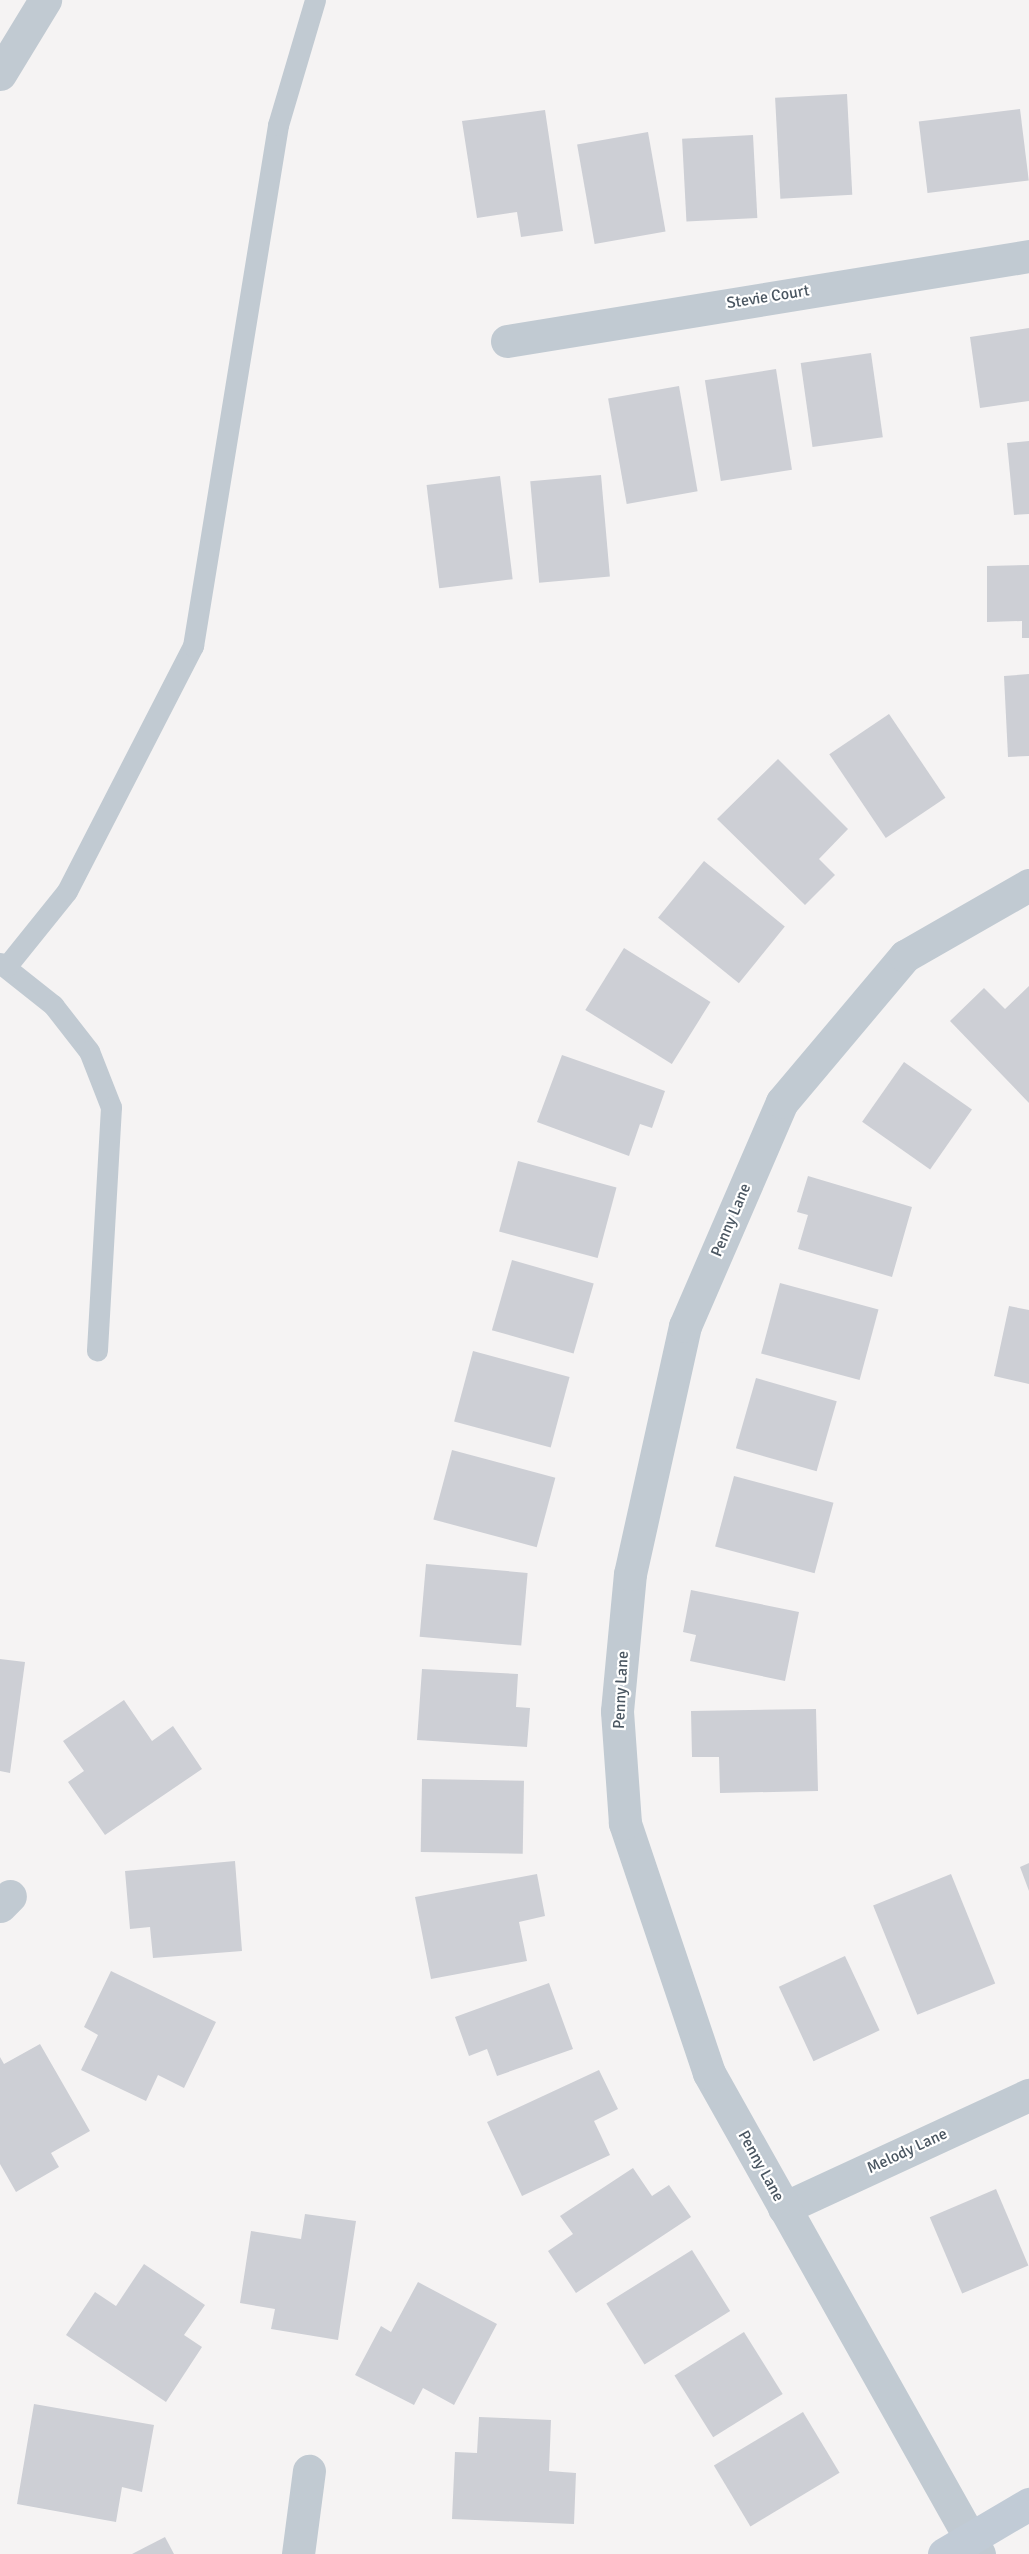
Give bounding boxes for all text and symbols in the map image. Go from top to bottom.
street label: Stevie Court [725,281,811,313]
street label: Penny Lane [707,1180,755,1260]
street label: Penny Lane [609,1651,633,1729]
street label: Melody Lane [864,2124,950,2178]
street label: Penny Lane [734,2127,788,2205]

